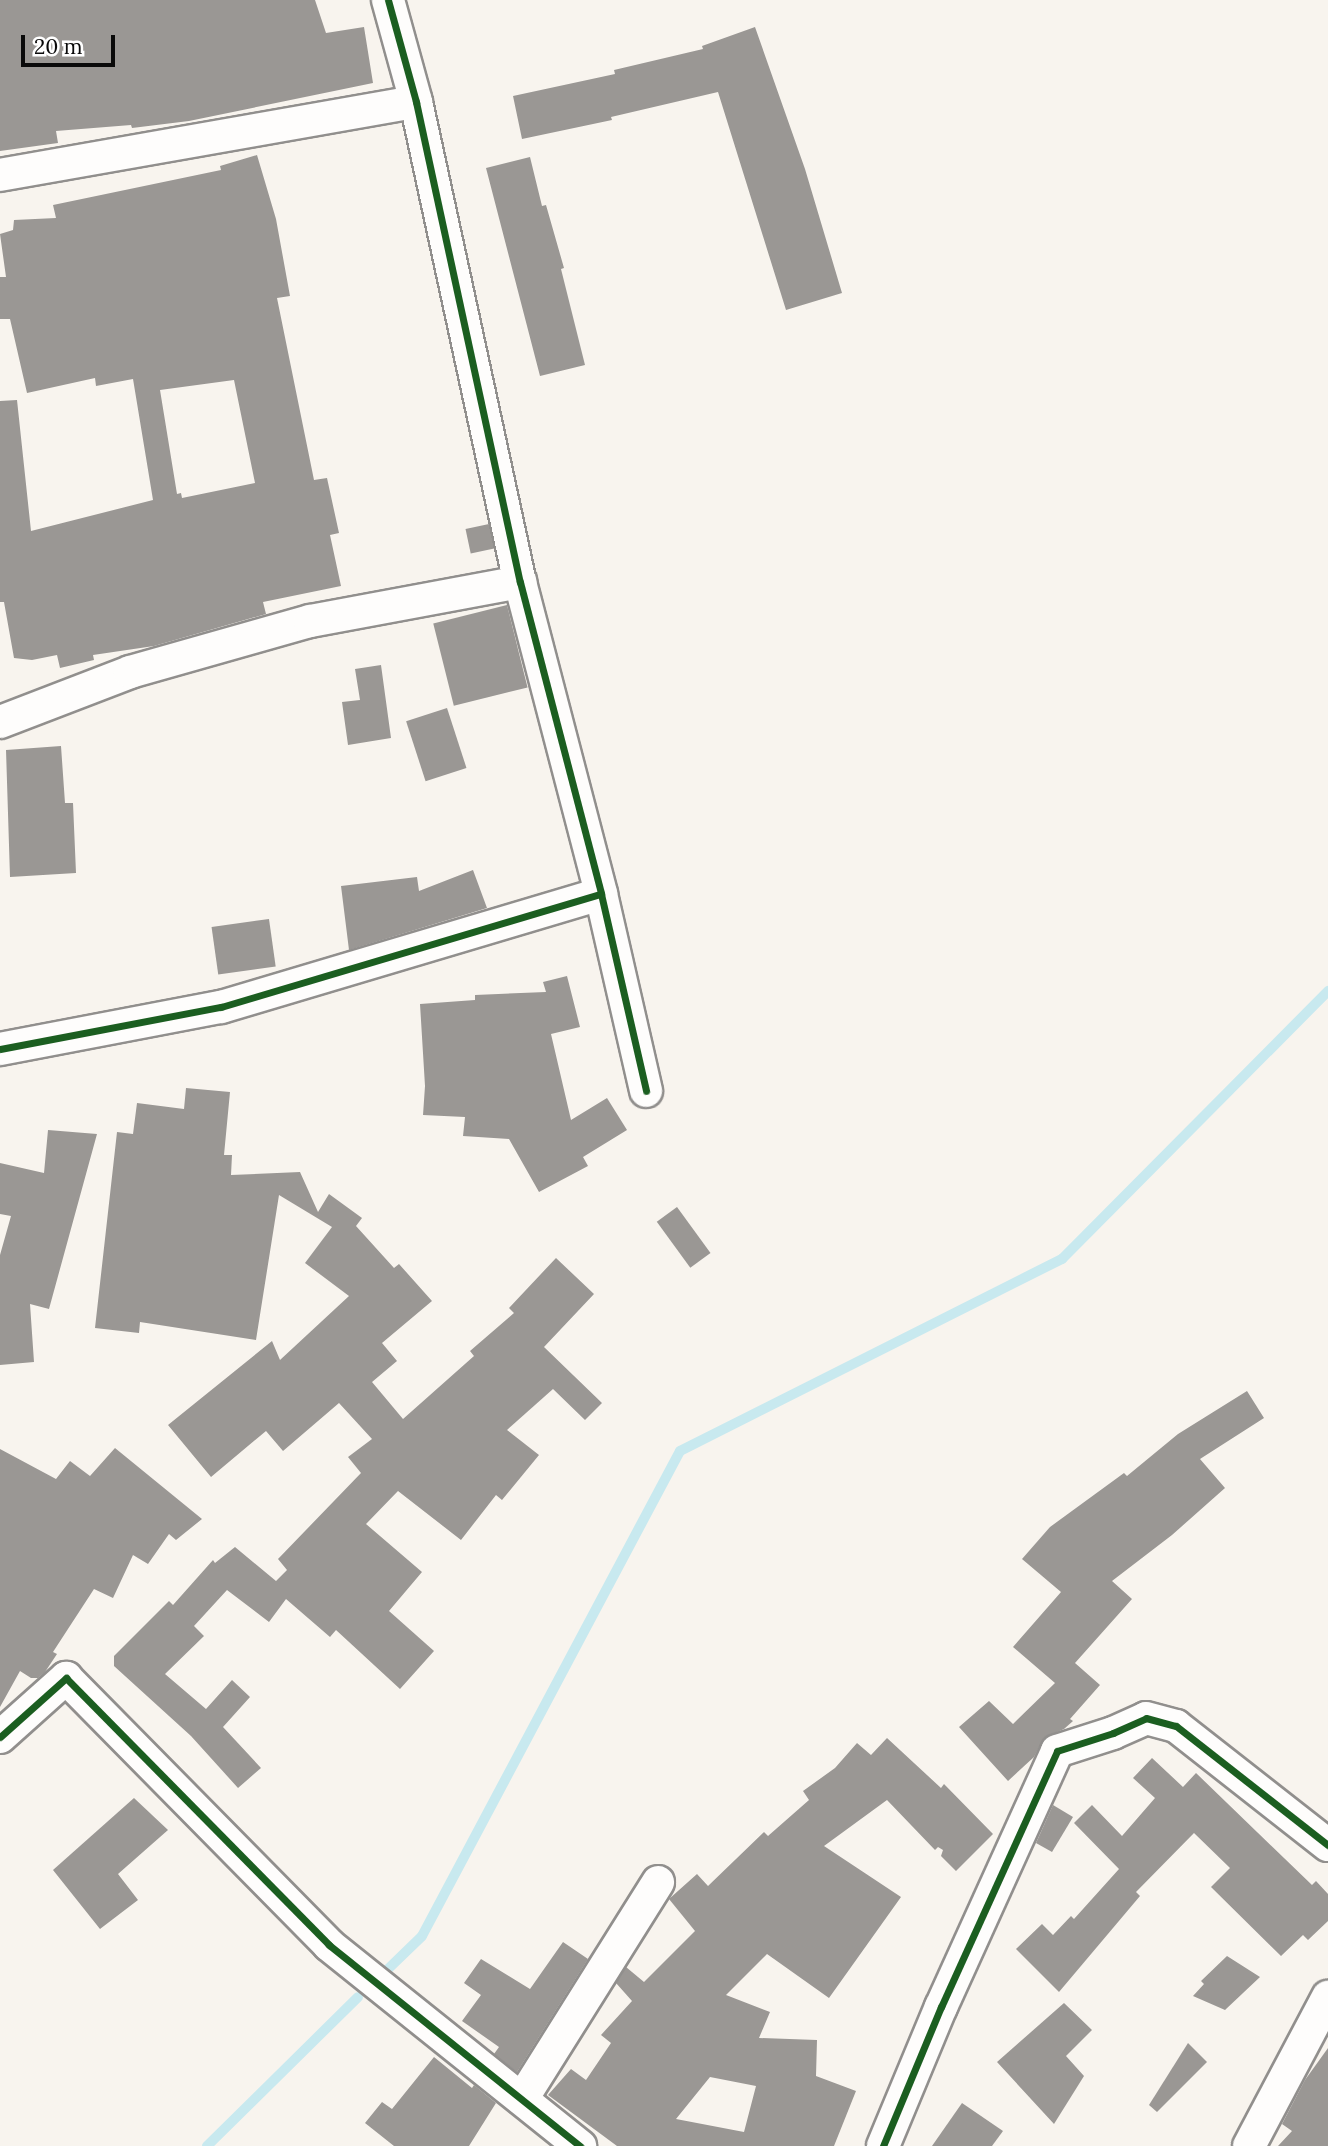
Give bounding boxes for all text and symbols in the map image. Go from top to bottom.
scale bar [24,21,119,65]
text: 20 m [34,33,83,60]

